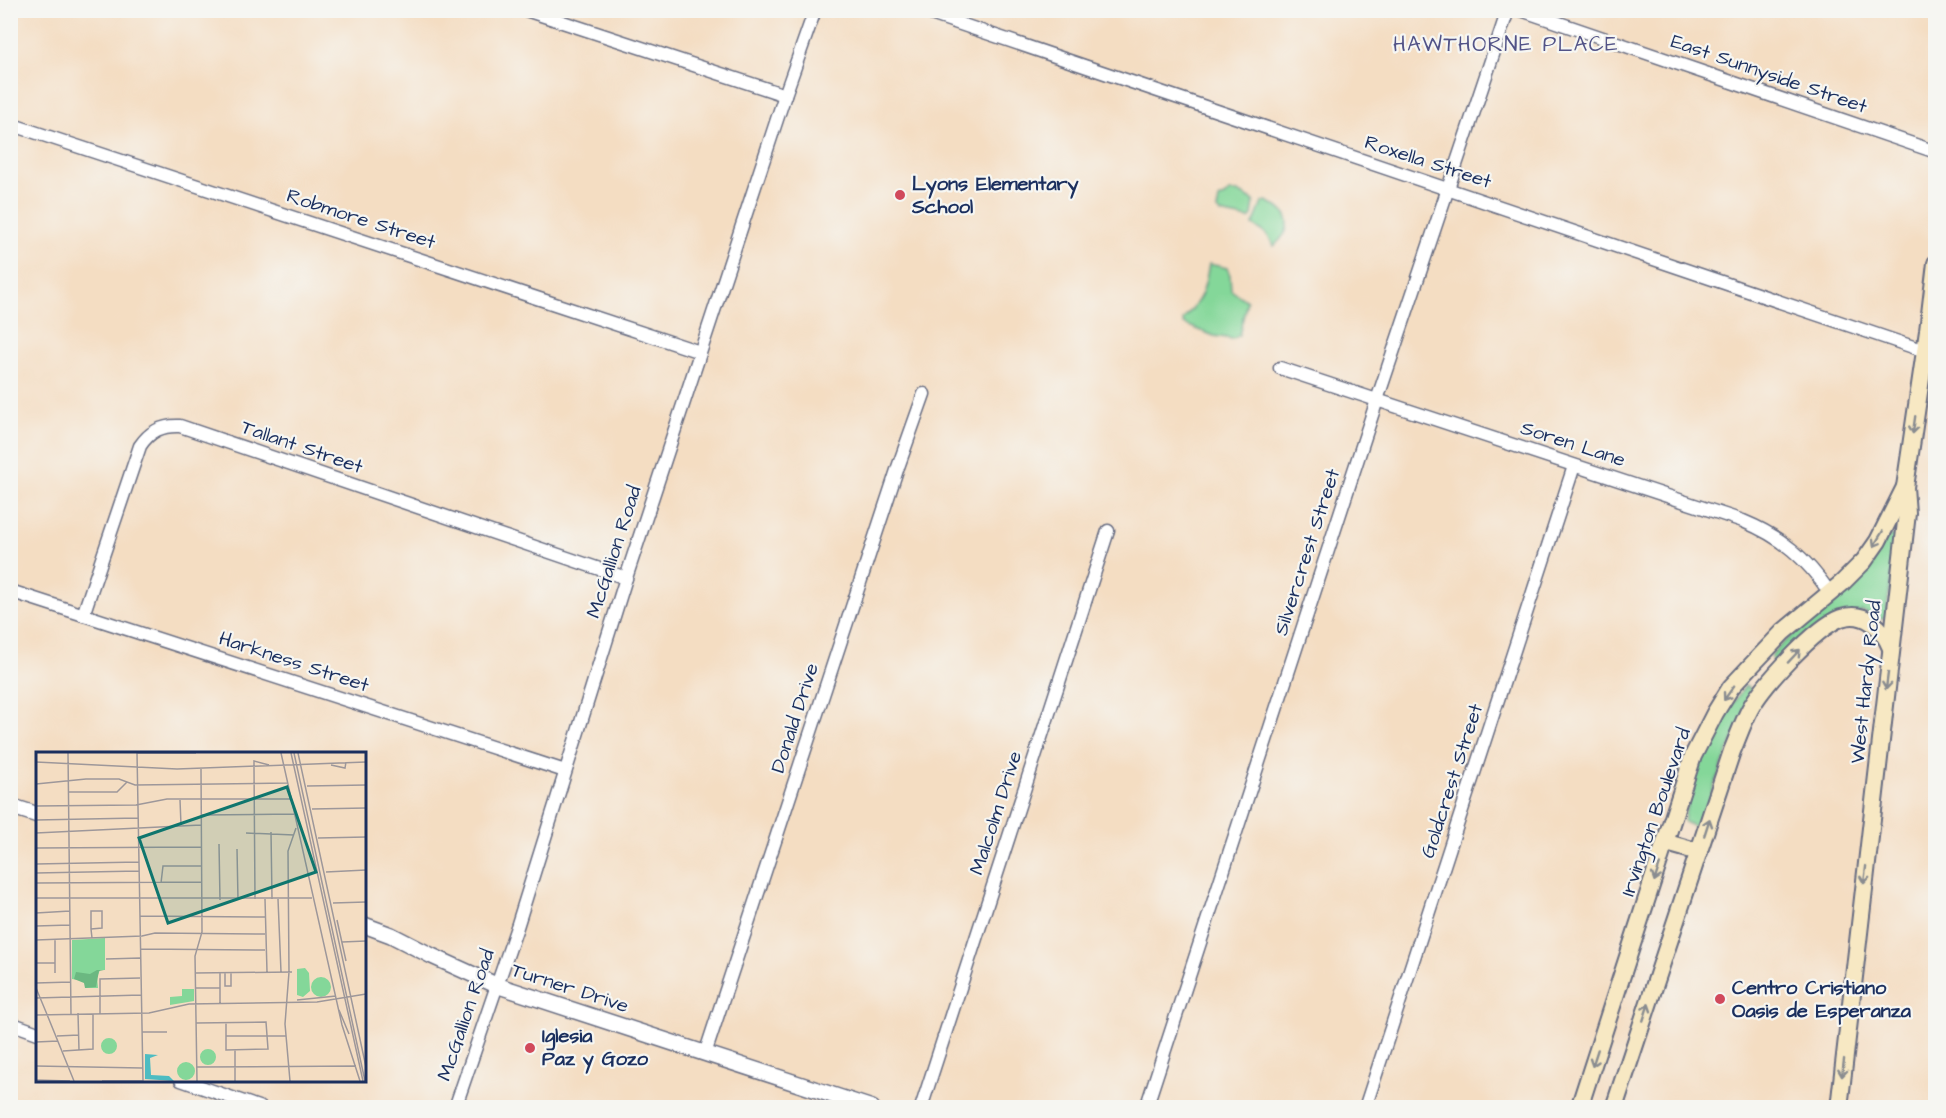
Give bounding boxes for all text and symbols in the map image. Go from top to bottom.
street label: East Sunnyside Street [1667,27,1871,122]
district label: HAWTHORNE PLACE [1393,30,1619,59]
street label: Roxella Street [1361,128,1495,196]
place label: Lyons Elementary School [911,170,1079,221]
street label: Robmore Street [283,182,439,256]
marker: Lyons Elementary School [893,188,907,202]
street label: Tallant Street [237,413,367,481]
street label: Soren Lane [1517,414,1629,474]
one-way arrow [1908,414,1919,434]
street label: Silvercrest Street [1267,465,1347,639]
street label: McGallion Road [579,482,649,622]
one-way arrow [1872,530,1884,547]
street label: West Hardy Road [1843,599,1890,765]
street label: Harkness Street [215,625,373,699]
one-way arrow [1787,649,1801,664]
street label: Donald Drive [764,659,826,777]
one-way arrow [1881,670,1892,690]
one-way arrow [1722,684,1735,701]
street label: Goldcrest Street [1414,700,1490,862]
street label: Irvington Boulevard [1614,724,1699,900]
street label: Malcolm Drive [963,747,1029,879]
inset map [36,752,366,1082]
one-way arrow [1703,818,1714,837]
one-way arrow [1650,863,1661,882]
one-way arrow [1859,864,1870,884]
street label: McGallion Road [430,945,502,1085]
street label: Turner Drive [508,956,632,1020]
place label: Centro Cristiano Oasis de Esperanza [1732,974,1912,1025]
marker: Centro Cristiano Oasis de Esperanza [1713,992,1727,1006]
one-way arrow [1641,1003,1652,1022]
place label: Iglesia Paz y Gozo [542,1022,649,1074]
marker: Iglesia Paz y Gozo [523,1041,537,1055]
one-way arrow [1589,1048,1600,1067]
one-way arrow [1837,1058,1848,1078]

